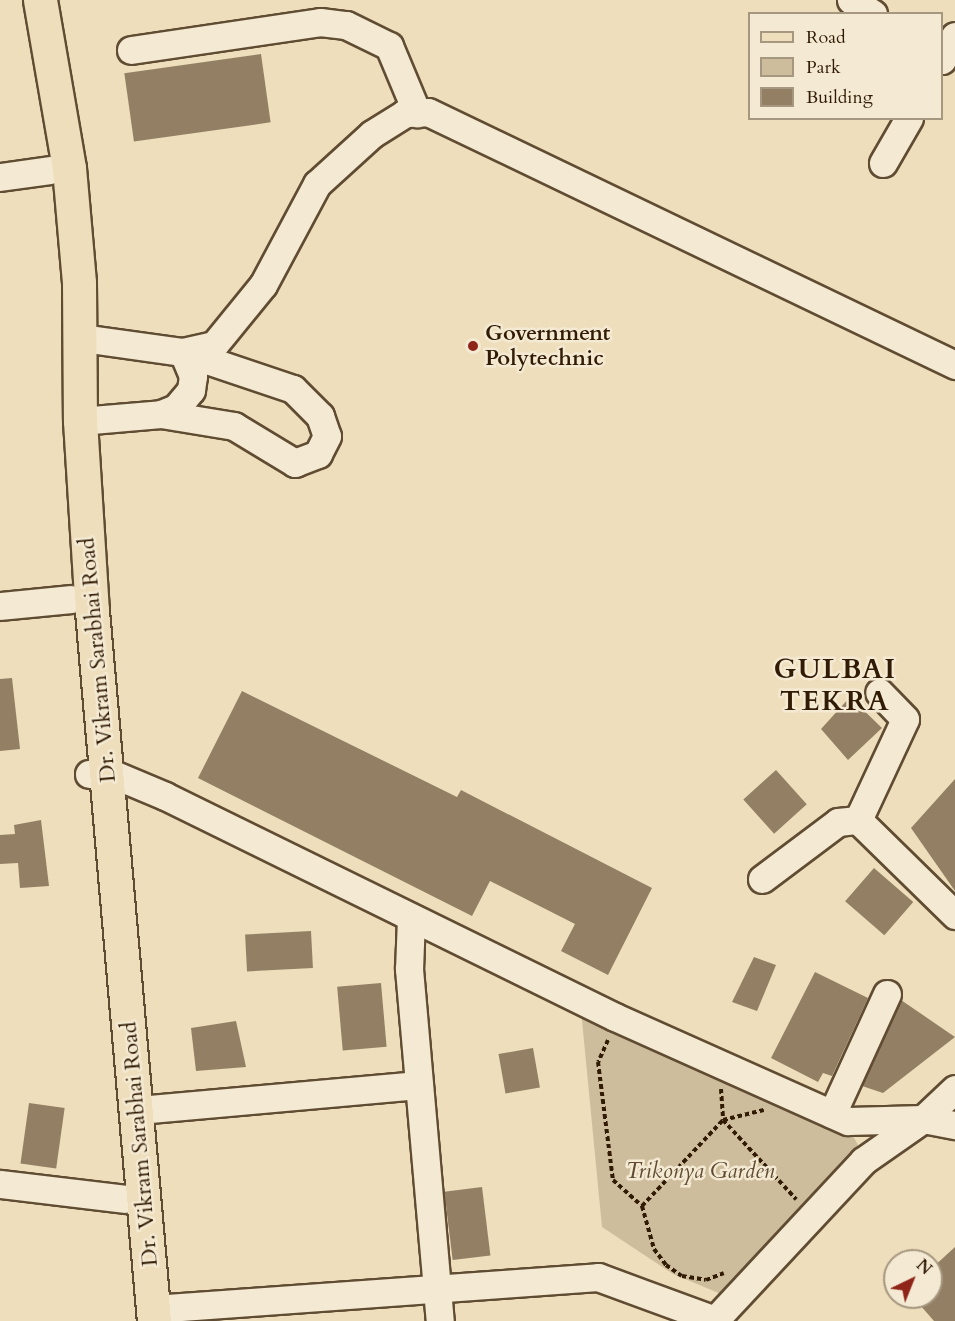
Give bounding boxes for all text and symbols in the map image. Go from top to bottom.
legend [748,12,943,120]
text: Road [806,25,846,50]
text: Park [806,55,841,80]
text: Building [806,85,873,110]
place label: Government Polytechnic [485,320,610,372]
marker: Government Polytechnic [466,339,480,353]
street label: Dr. Vikram Sarabhai Road [74,537,122,783]
district label: GULBAI TEKRA [773,652,897,718]
street label: Dr. Vikram Sarabhai Road [116,1021,164,1267]
park label: Trikonya Garden [626,1159,774,1185]
north arrow [883,1249,943,1309]
text: N [911,1255,936,1280]

